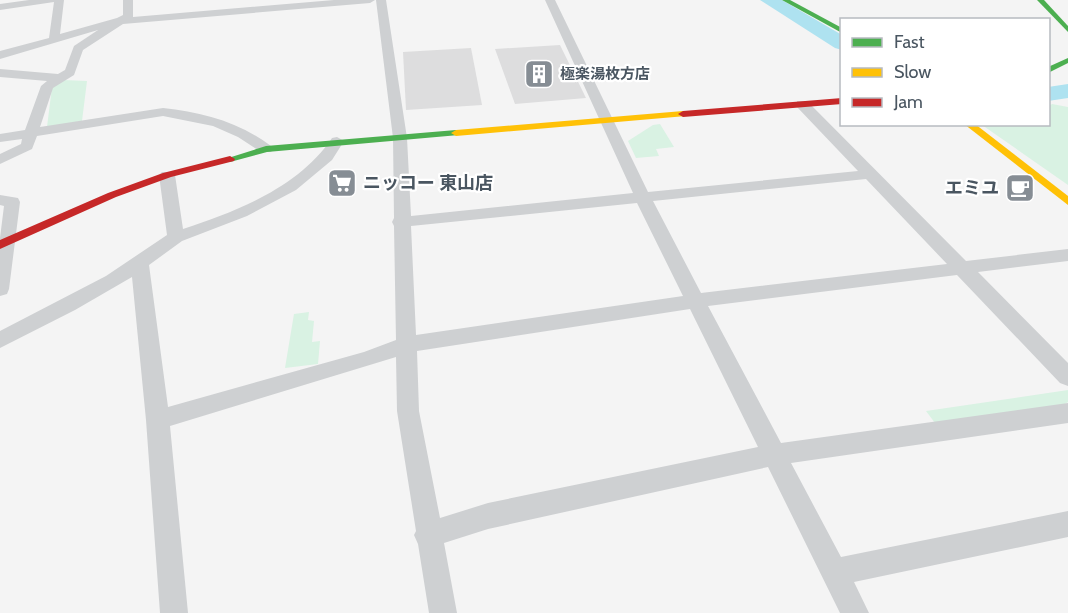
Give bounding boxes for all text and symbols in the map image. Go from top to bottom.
legend [840,18,1050,126]
text: Fast [894,31,925,53]
building icon: 極楽湯枚方店 [523,58,555,90]
text: Slow [894,61,931,83]
place label: 極楽湯枚方店 [560,65,650,83]
text: Jam [893,91,923,113]
supermarket icon: ニッコー 東山店 [326,167,358,199]
place label: ニッコー 東山店 [363,172,493,194]
cafe icon: エミユ [1004,172,1036,204]
place label: エミユ [945,177,999,199]

